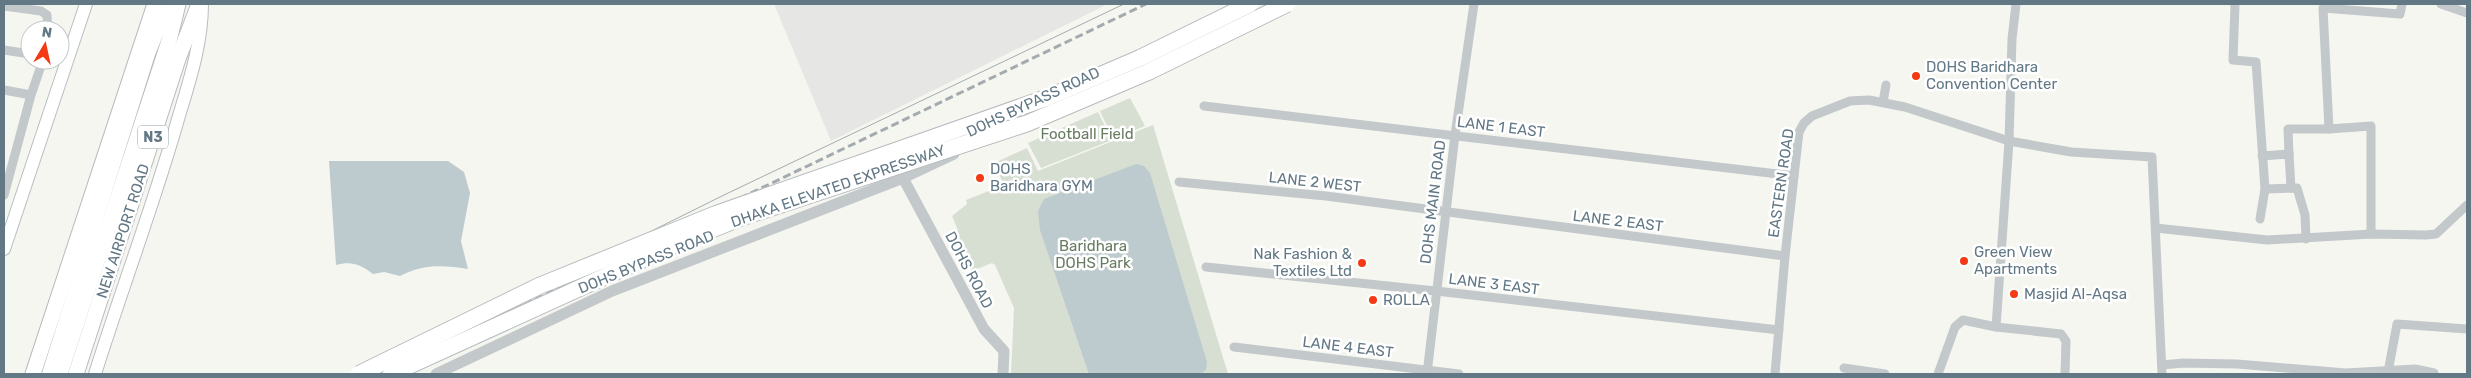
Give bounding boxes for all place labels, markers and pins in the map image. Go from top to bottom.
place label: DOHS Baridhara Convention Center [1926,58,2057,93]
marker: DOHS Baridhara Convention Center [1910,70,1922,82]
place label: DOHS Baridhara GYM [990,160,1093,195]
marker: DOHS Baridhara GYM [974,172,986,184]
place label: Green View Apartments [1974,243,2057,278]
place label: Nak Fashion & Textiles Ltd [1253,245,1353,280]
marker: Green View Apartments [1958,255,1970,267]
marker: Nak Fashion & Textiles Ltd [1356,257,1368,269]
place label: Masjid Al-Aqsa [2024,285,2127,303]
marker: Masjid Al-Aqsa [2008,288,2020,300]
place label: ROLLA [1383,291,1430,309]
marker: ROLLA [1367,294,1379,306]

